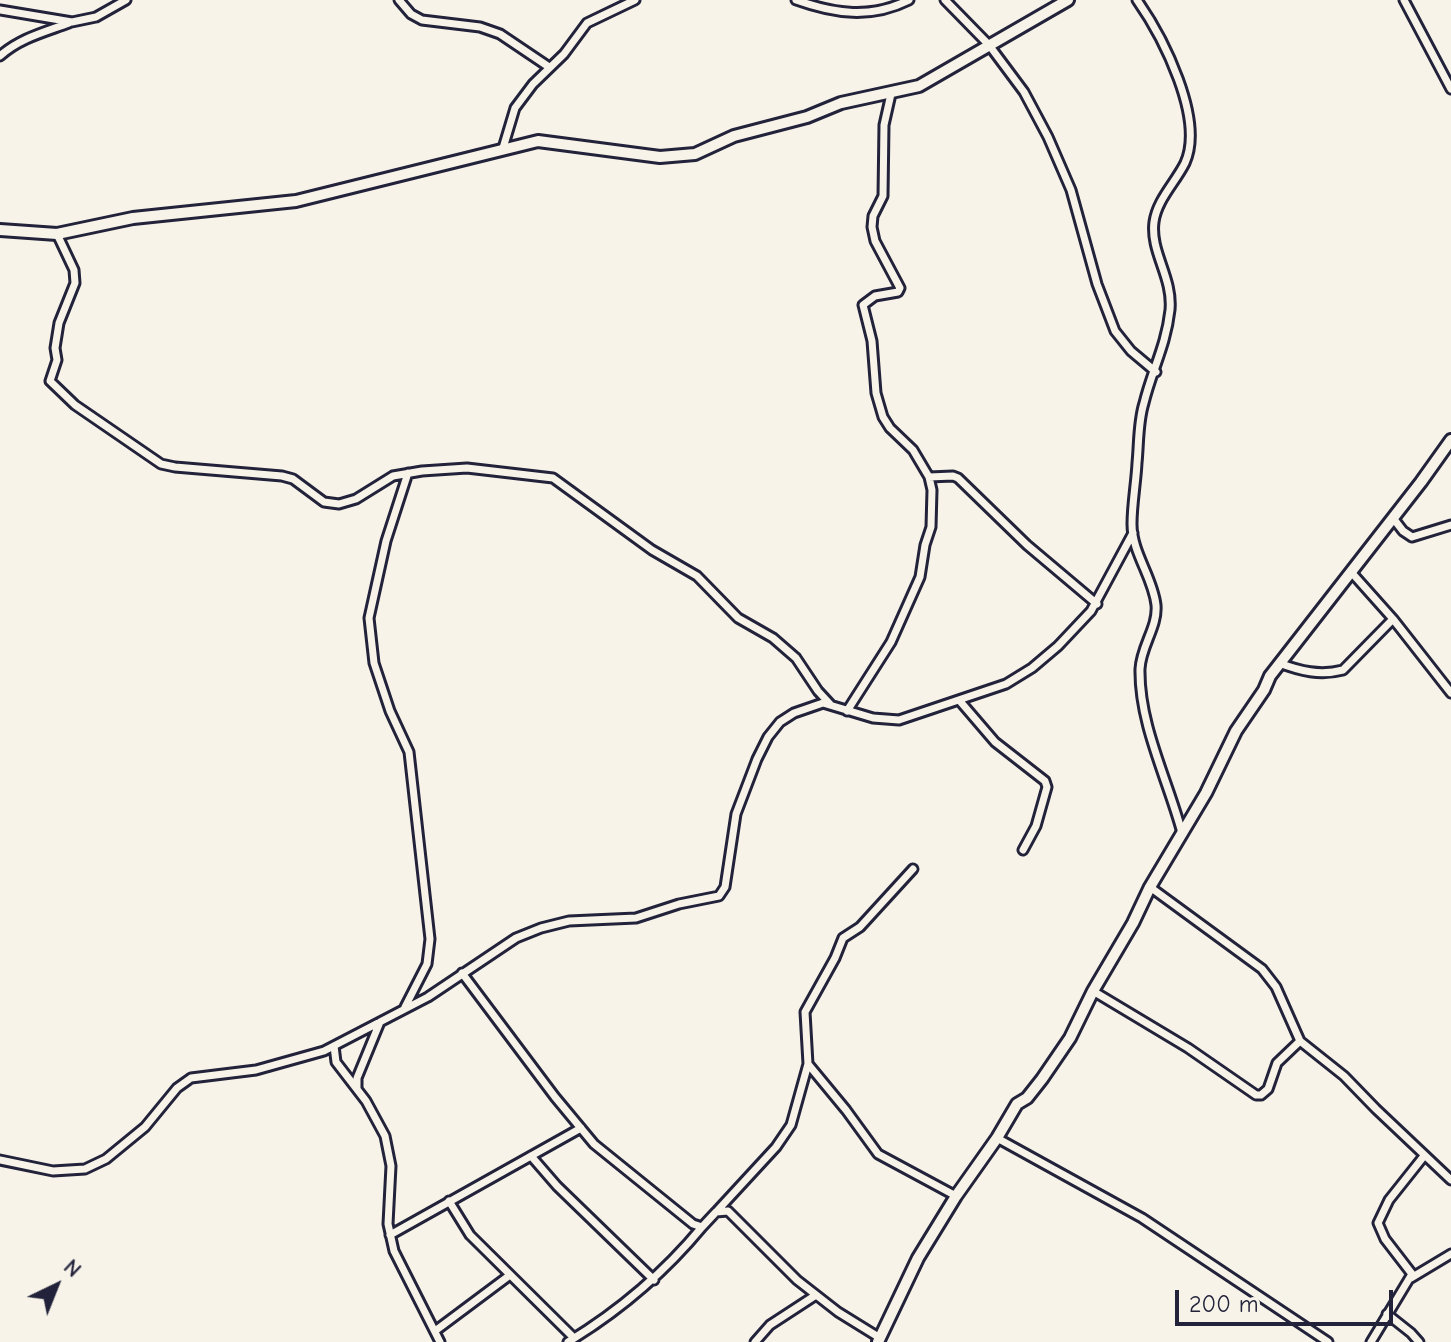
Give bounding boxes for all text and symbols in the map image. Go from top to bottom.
north arrow [16,1246,96,1326]
text: N [58,1254,86,1283]
scale bar [1179,1274,1397,1324]
text: 200 m [1189,1290,1259,1318]

